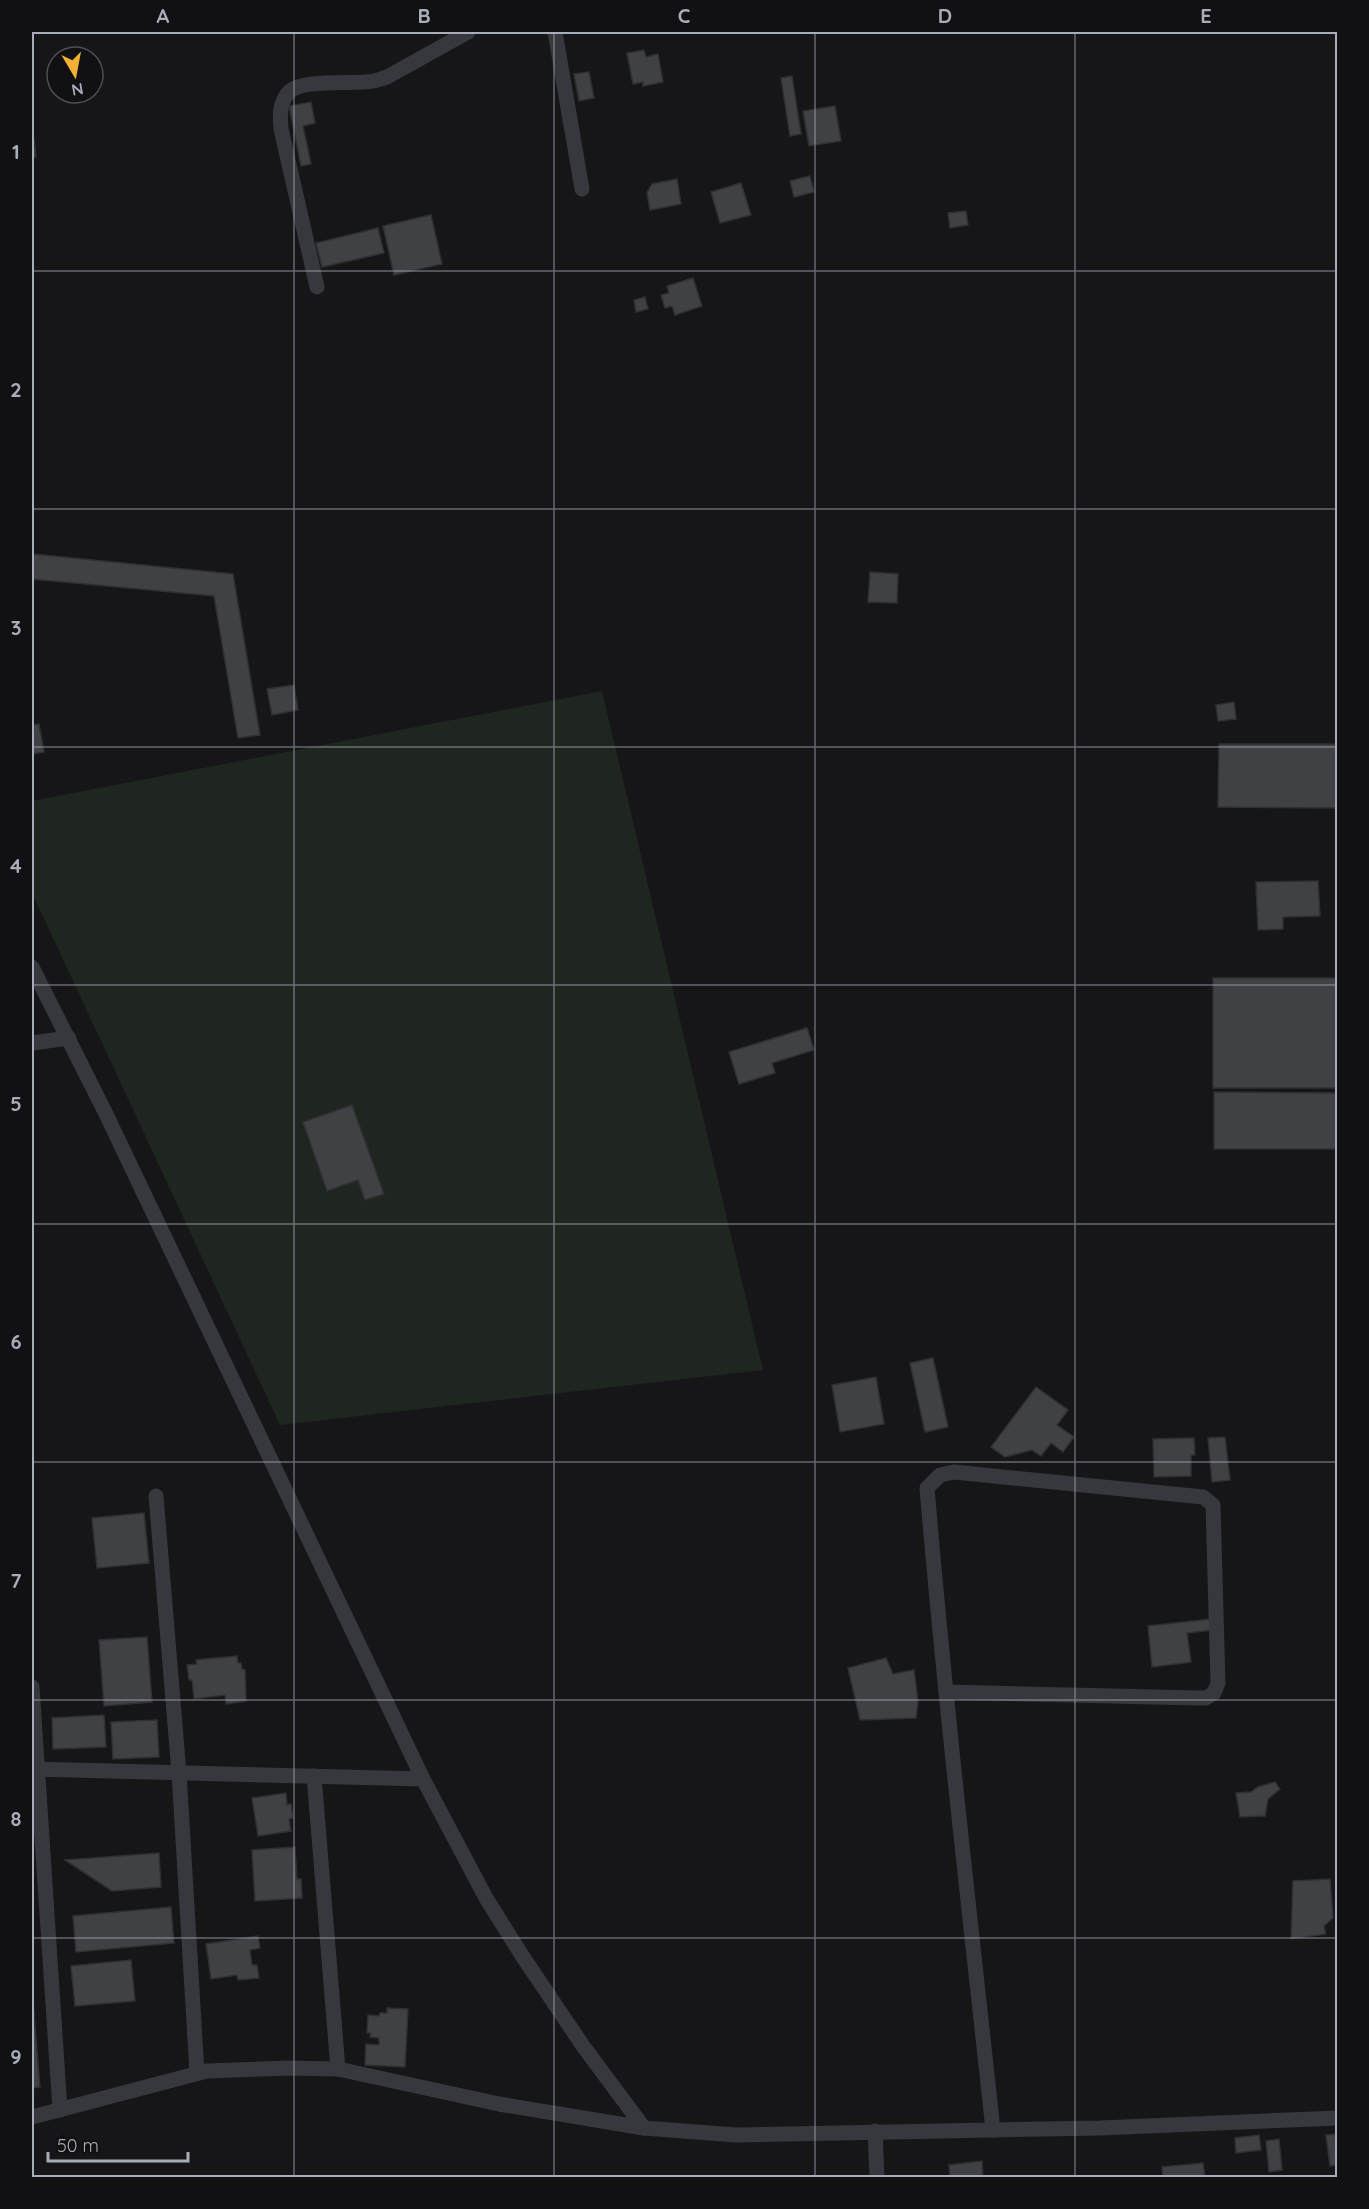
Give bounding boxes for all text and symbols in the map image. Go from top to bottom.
text: A [157,3,170,28]
text: B [417,3,431,28]
text: C [678,3,691,28]
text: D [938,3,952,28]
text: E [1200,3,1212,28]
north arrow [45,45,105,105]
text: N [70,79,85,101]
text: 1 [12,139,20,164]
text: 2 [10,377,22,402]
text: 3 [11,615,21,640]
text: 4 [10,853,22,878]
text: 5 [10,1091,22,1116]
text: 6 [10,1329,22,1354]
text: 7 [11,1568,22,1593]
text: 8 [11,1806,22,1831]
text: 9 [10,2044,22,2069]
scale bar [48,2125,188,2163]
text: 50 m [57,2134,99,2157]

